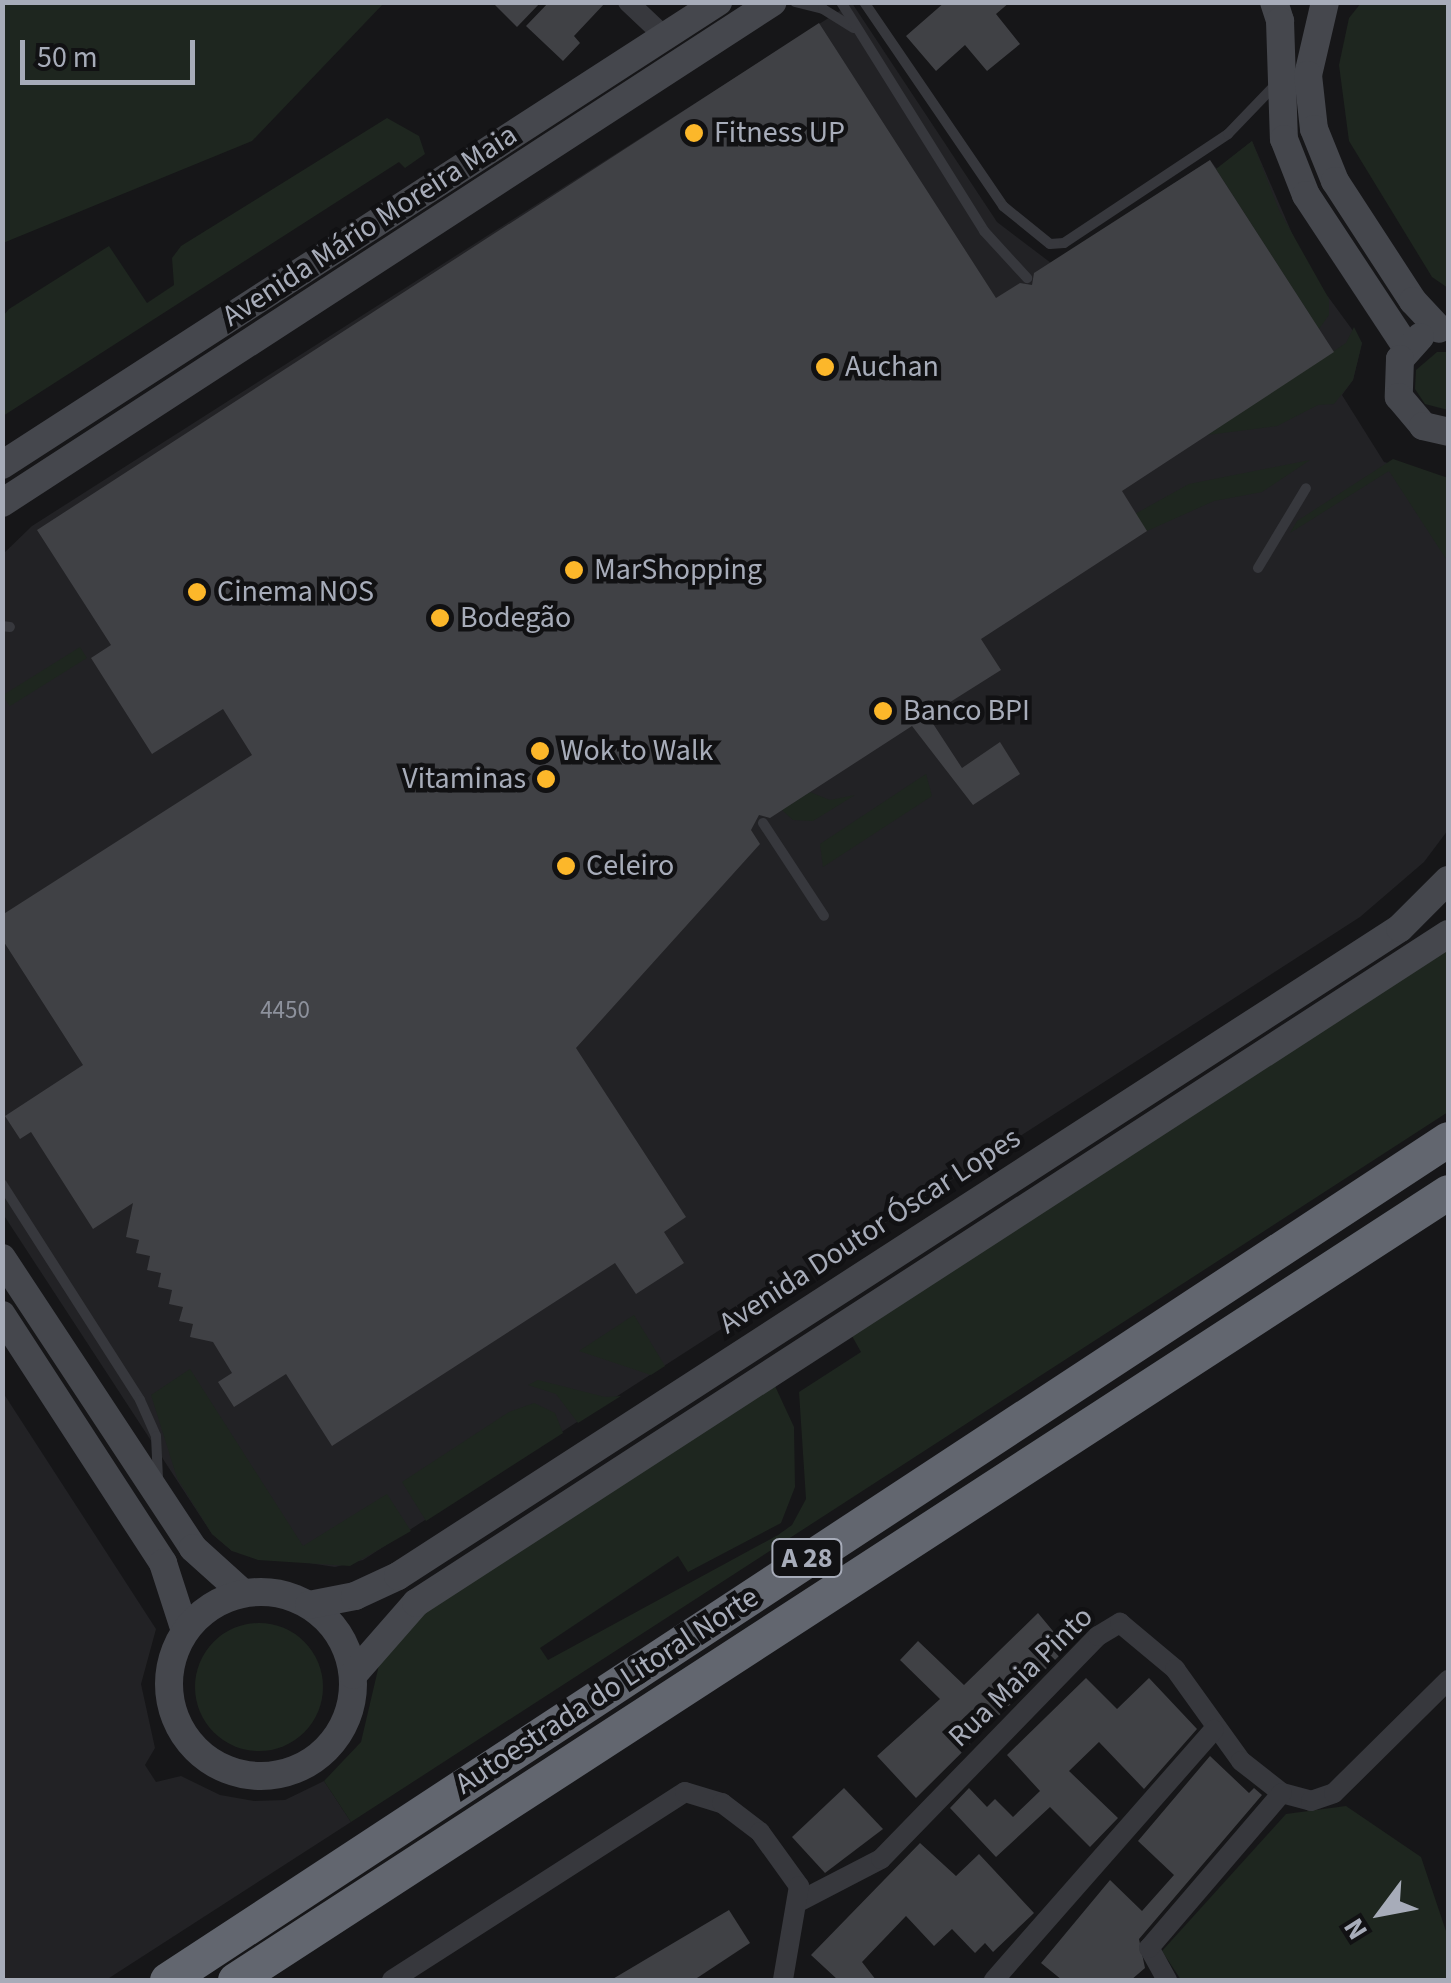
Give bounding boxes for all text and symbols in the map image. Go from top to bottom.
scale bar [25,20,200,82]
text: 50 m [37,36,98,79]
place label: Fitness UP [714,115,845,151]
street label: Avenida Mário Moreira Maia [216,117,524,335]
marker: Fitness UP [683,122,705,144]
place label: Auchan [845,349,939,385]
marker: Auchan [814,356,836,378]
place label: MarShopping [594,552,762,588]
marker: MarShopping [563,559,585,581]
place label: Cinema NOS [217,574,374,610]
marker: Cinema NOS [186,581,208,603]
place label: Bodegão [460,600,571,636]
marker: Bodegão [429,607,451,629]
place label: Banco BPI [903,693,1030,729]
marker: Banco BPI [872,700,894,722]
place label: Wok to Walk [560,733,713,769]
marker: Wok to Walk [529,740,551,762]
place label: Vitaminas [402,761,526,797]
marker: Vitaminas [535,768,557,790]
place label: Celeiro [586,848,674,884]
marker: Celeiro [555,855,577,877]
house number: 4450 [260,995,310,1025]
street label: Avenida Doutor Óscar Lopes [713,1120,1027,1342]
road number: A 28 [770,1535,844,1581]
street label: Autoestrada do Litoral Norte [449,1580,765,1802]
street label: Rua Maia Pinto [941,1599,1101,1755]
north arrow [1331,1863,1431,1963]
text: N [1334,1910,1377,1947]

